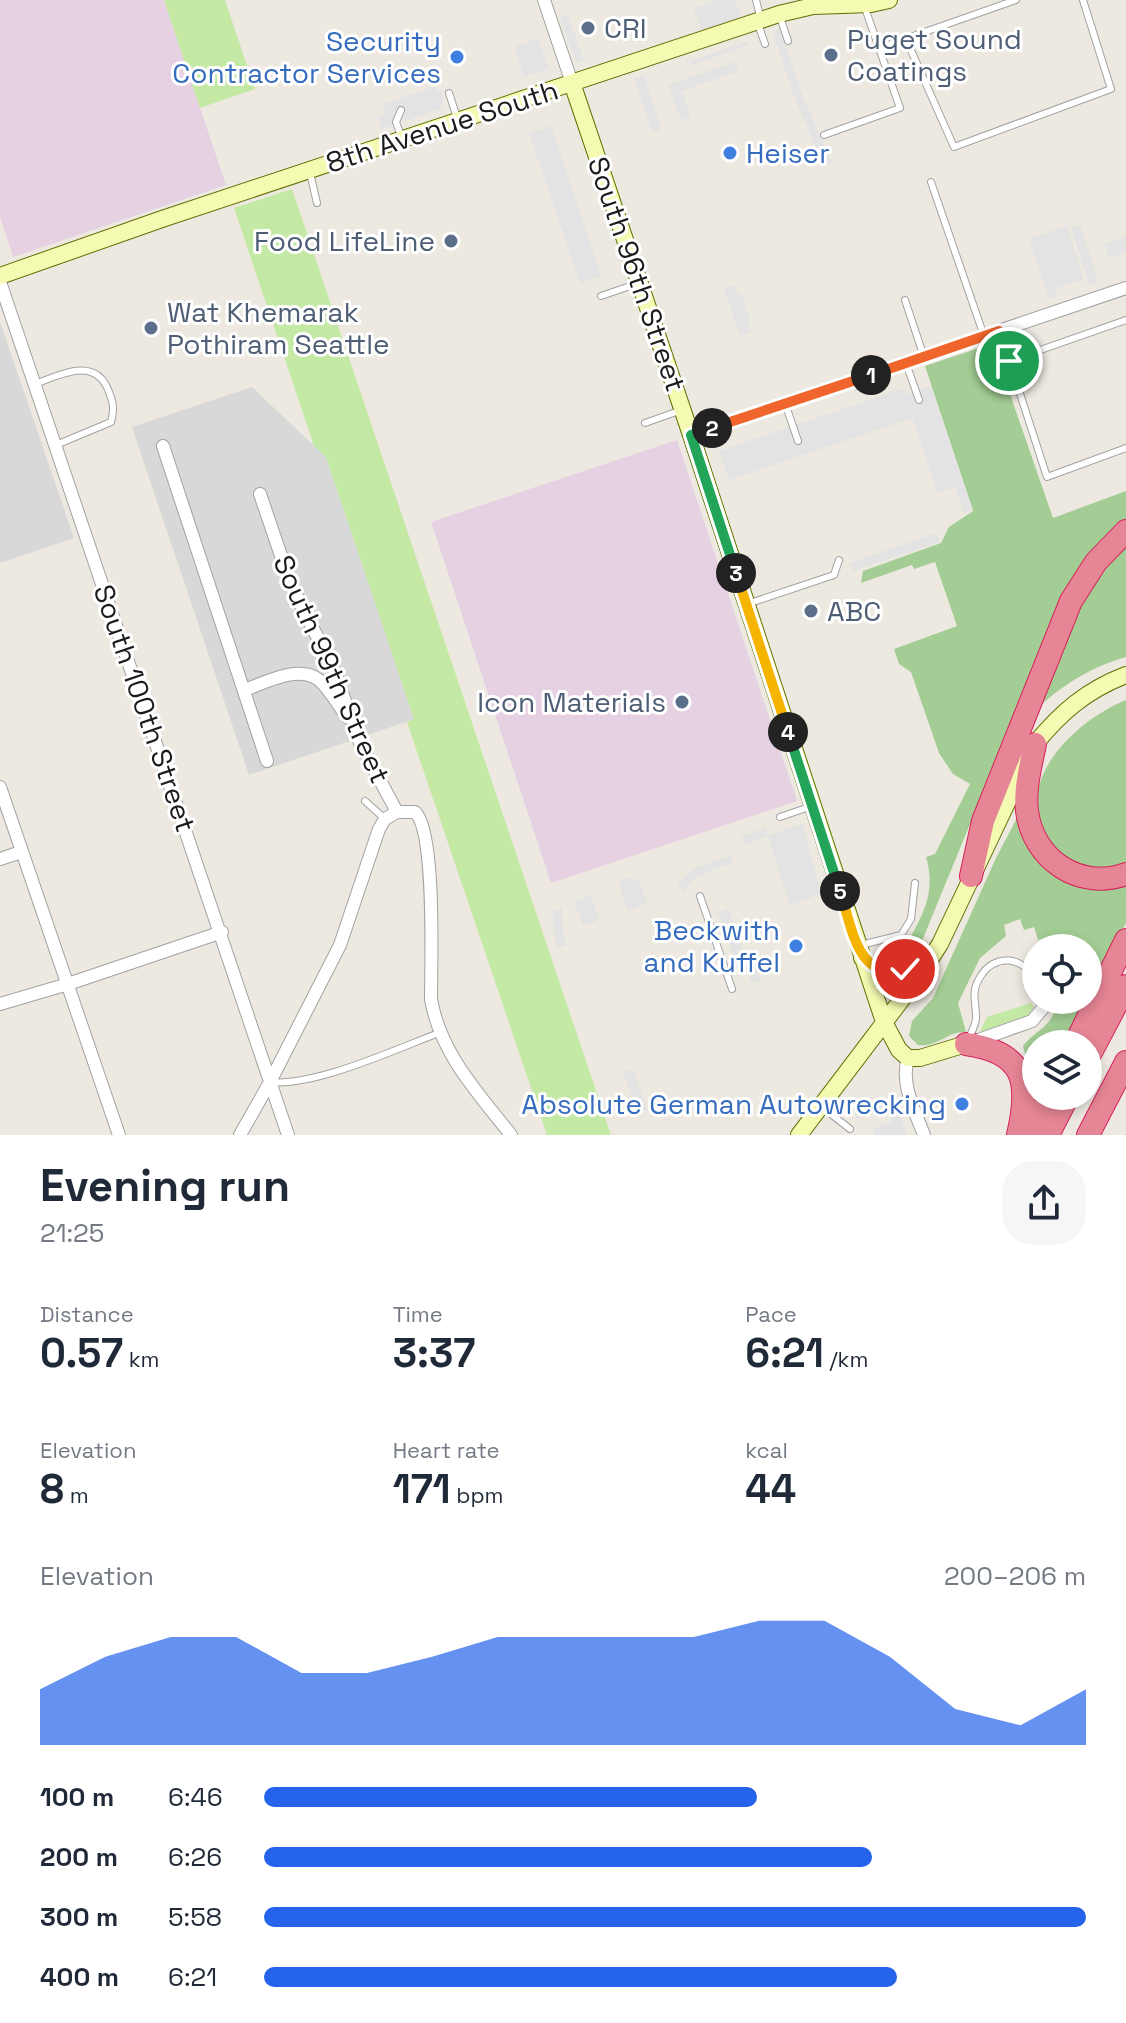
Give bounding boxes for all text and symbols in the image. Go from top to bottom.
place label: CRI [604,10,646,46]
marker: CRI [579,19,597,37]
place label: Puget Sound Coatings [847,21,1022,89]
place label: Security Contractor Services [172,23,441,91]
marker: Puget Sound Coatings [822,46,840,64]
marker: Security Contractor Services [448,48,466,66]
street label: 8th Avenue South [321,71,563,181]
place label: Heiser [746,135,830,171]
marker: Heiser [721,144,739,162]
street label: South 96th Street [580,152,694,396]
place label: Food LifeLine [254,223,435,259]
marker: Food LifeLine [442,232,460,250]
place label: Wat Khemarak Pothiram Seattle [167,294,390,362]
marker: Wat Khemarak Pothiram Seattle [142,319,160,337]
pin [975,327,1043,395]
icon: arrive [987,339,1031,383]
pin: 1 [851,355,891,395]
text: 1 [866,361,876,389]
pin: 2 [692,408,732,448]
text: 2 [705,414,719,442]
street label: South 99th Street [266,549,398,789]
pin: 3 [716,553,756,593]
text: 3 [729,559,743,587]
street label: South 100th Street [86,580,204,836]
place label: ABC [827,593,881,629]
marker: ABC [802,602,820,620]
place label: Icon Materials [477,684,666,720]
marker: Icon Materials [673,693,691,711]
pin: 4 [768,712,808,752]
text: 4 [781,718,795,746]
pin: 5 [820,871,860,911]
text: 5 [833,877,847,905]
place label: Beckwith and Kuffel [643,912,780,980]
map controls [1022,934,1102,1110]
button: locate [1022,934,1102,1014]
pin [871,935,939,1003]
marker: Beckwith and Kuffel [787,937,805,955]
icon: check [883,947,927,991]
button: layers [1022,1030,1102,1110]
place label: Absolute German Autowrecking [521,1086,946,1122]
marker: Absolute German Autowrecking [953,1095,971,1113]
text: Evening run [40,1158,290,1214]
button: share [1002,1161,1086,1245]
text: 21:25 [40,1216,104,1250]
text: Distance [40,1300,134,1328]
text: Time [393,1300,443,1328]
text: Pace [745,1300,797,1328]
text: 0.57 [40,1328,123,1379]
text: 3:37 [393,1328,475,1379]
text: 6:21 [745,1328,824,1379]
text: km [123,1345,159,1373]
text: /km [824,1345,868,1373]
text: Elevation [40,1436,136,1464]
text: Heart rate [393,1436,499,1464]
text: kcal [745,1436,788,1464]
text: 8 [40,1464,64,1515]
text: 171 [393,1464,451,1515]
text: 44 [745,1464,796,1515]
text: m [64,1481,89,1509]
text: bpm [451,1481,504,1509]
text: Elevation [40,1559,154,1593]
text: 200–206 m [944,1559,1086,1593]
text: 100 m [40,1780,114,1814]
text: 6:46 [168,1780,223,1814]
text: 200 m [40,1840,118,1874]
text: 6:26 [168,1840,222,1874]
text: 300 m [40,1900,118,1934]
text: 5:58 [168,1900,222,1934]
text: 400 m [40,1960,119,1994]
text: 6:21 [168,1960,217,1994]

